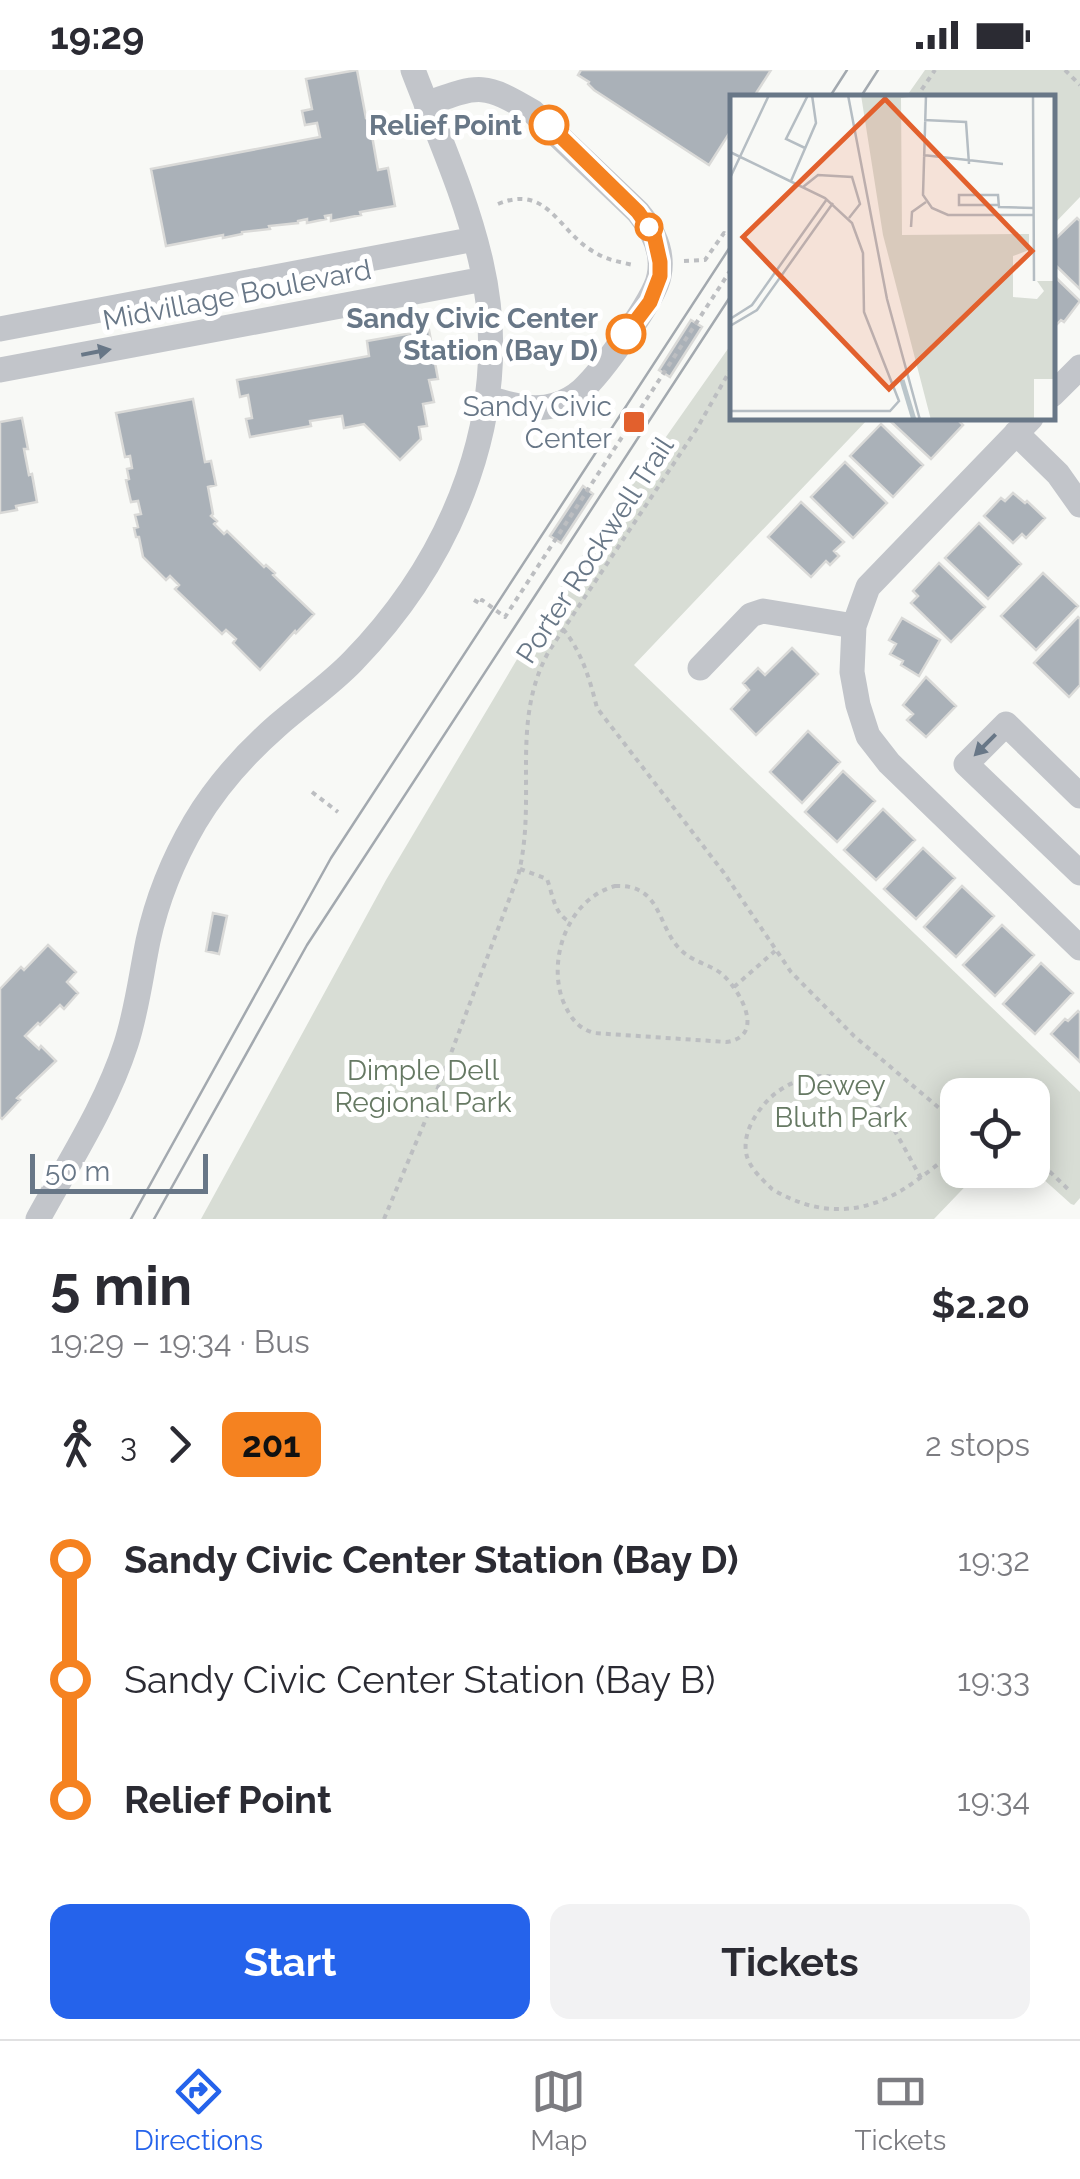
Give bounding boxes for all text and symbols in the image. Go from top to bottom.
text: 19:29 [50,13,144,58]
inset map [730,95,1055,420]
marker: Relief Point [530,106,568,144]
place label: Relief Point [369,109,522,142]
unlabelled marker [636,214,662,240]
street label: Midvillage Boulevard [100,253,374,337]
place label: Sandy Civic Center Station (Bay D) [346,302,598,367]
marker: Sandy Civic Center Station (Bay D) [607,315,645,353]
one-way arrow [81,344,112,360]
place label: Sandy Civic Center [463,390,612,455]
marker: Sandy Civic Center [621,409,647,435]
street label: Porter Rockwell Trail [510,430,681,669]
one-way arrow [974,732,997,756]
park label: Dimple Dell Regional Park [334,1054,512,1119]
park label: Dewey Bluth Park [775,1069,908,1134]
map controls [940,1078,1050,1188]
button: locate [940,1078,1050,1188]
scale bar [30,1149,208,1194]
text: 50 m [45,1155,110,1188]
text: 5 min [50,1253,192,1318]
text: $2.20 [931,1282,1030,1327]
text: 19:29 – 19:34 · Bus [50,1323,310,1360]
icon: walk [50,1417,105,1472]
icon: forward [152,1417,207,1472]
text: 201 [242,1424,301,1465]
text: 3 [120,1426,137,1463]
text: 2 stops [925,1426,1030,1463]
text: Sandy Civic Center Station (Bay D) [124,1537,739,1582]
text: 19:32 [958,1541,1030,1578]
text: Sandy Civic Center Station (Bay B) [124,1657,715,1702]
text: 19:33 [957,1661,1030,1698]
text: Relief Point [124,1777,332,1822]
text: 19:34 [957,1781,1030,1818]
button: Start [50,1904,530,2019]
button: Tickets [550,1904,1030,2019]
tab: Directions [134,2064,263,2157]
tab: Map [530,2064,587,2157]
tab: Tickets [854,2064,946,2157]

